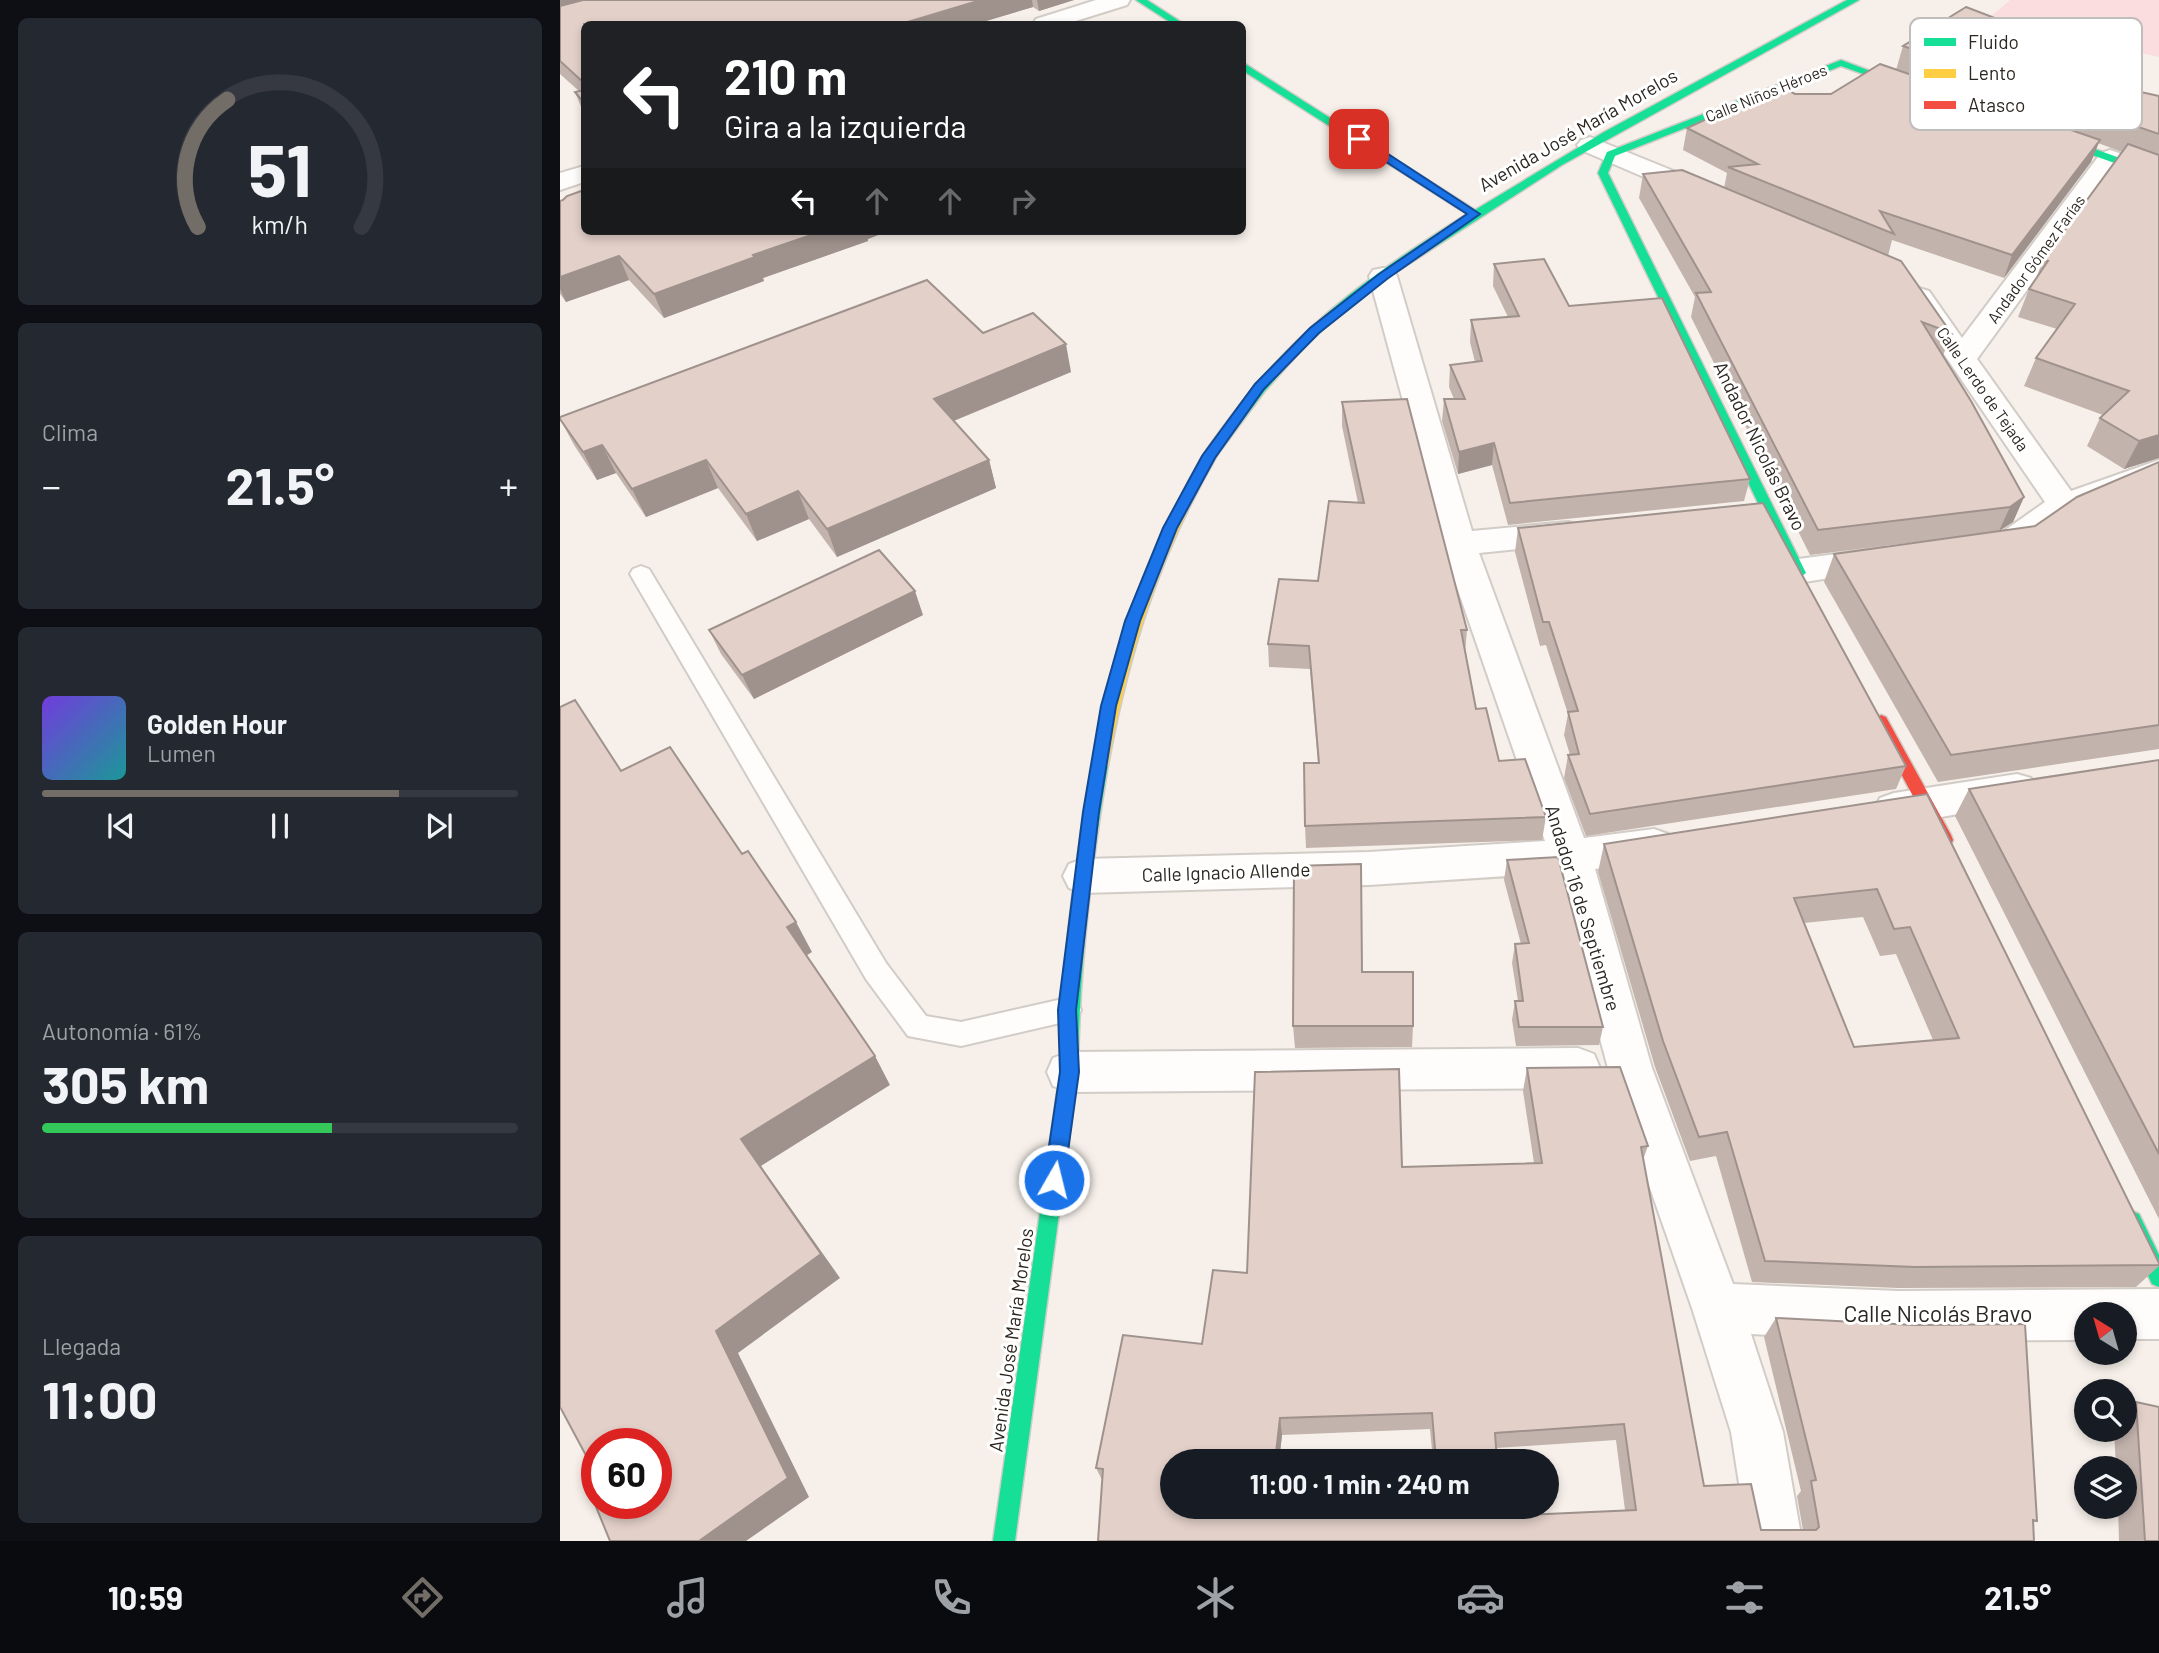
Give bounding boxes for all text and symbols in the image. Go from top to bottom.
legend [1910,18,2142,130]
text: Fluido [1968,30,2019,53]
text: 210 m [724,46,847,105]
icon: left [609,49,700,140]
street label: Calle Niños Héroes [1702,59,1829,126]
text: Lento [1968,61,2016,84]
street label: Avenida José María Morelos [1474,63,1681,196]
text: Atasco [1968,93,2025,116]
text: Gira a la izquierda [724,106,967,144]
pin [1329,109,1389,169]
icon: arrive [1340,120,1378,158]
text: 51 [248,125,312,213]
icon: left [785,182,823,220]
icon: ahead [858,182,896,220]
icon: ahead [931,182,969,220]
icon: right [1004,182,1042,220]
street label: Andador Gómez Farías [1983,191,2088,327]
text: km/h [252,209,308,239]
street label: Calle Lerdo de Tejada [1934,323,2033,454]
street label: Andador Nicolás Bravo [1709,357,1811,534]
text: Clima [42,418,98,446]
text: 21.5° [226,453,334,515]
text: − [42,462,61,508]
text: + [499,462,518,508]
text: Golden Hour [147,708,287,739]
text: Lumen [147,739,216,767]
street label: Andador 16 de Septiembre [1541,802,1626,1014]
icon: previous [102,807,140,845]
icon: pause [261,807,299,845]
icon: next [420,807,458,845]
street label: Calle Ignacio Allende [1141,857,1311,886]
text: Autonomía · 61% [42,1017,202,1045]
text: 305 km [42,1052,209,1114]
position arrow [1017,1143,1091,1217]
street label: Avenida José María Morelos [983,1227,1038,1453]
street label: Calle Nicolás Bravo [1844,1299,2032,1327]
north arrow [2074,1302,2137,1365]
map controls [2074,1302,2137,1519]
text: Llegada [42,1332,121,1360]
text: 11:00 [42,1367,157,1429]
button: search [2074,1379,2137,1442]
speed limit sign: 60 [581,1428,672,1519]
button: layers [2074,1456,2137,1519]
text: 11:00 · 1 min · 240 m [1250,1468,1469,1499]
icon: directions [398,1573,447,1622]
icon: music [663,1573,712,1622]
icon: phone [927,1573,976,1622]
icon: climate [1191,1573,1240,1622]
icon: car [1456,1573,1505,1622]
icon: filters [1720,1573,1769,1622]
text: 10:59 [108,1578,183,1616]
text: 21.5° [1984,1578,2051,1616]

